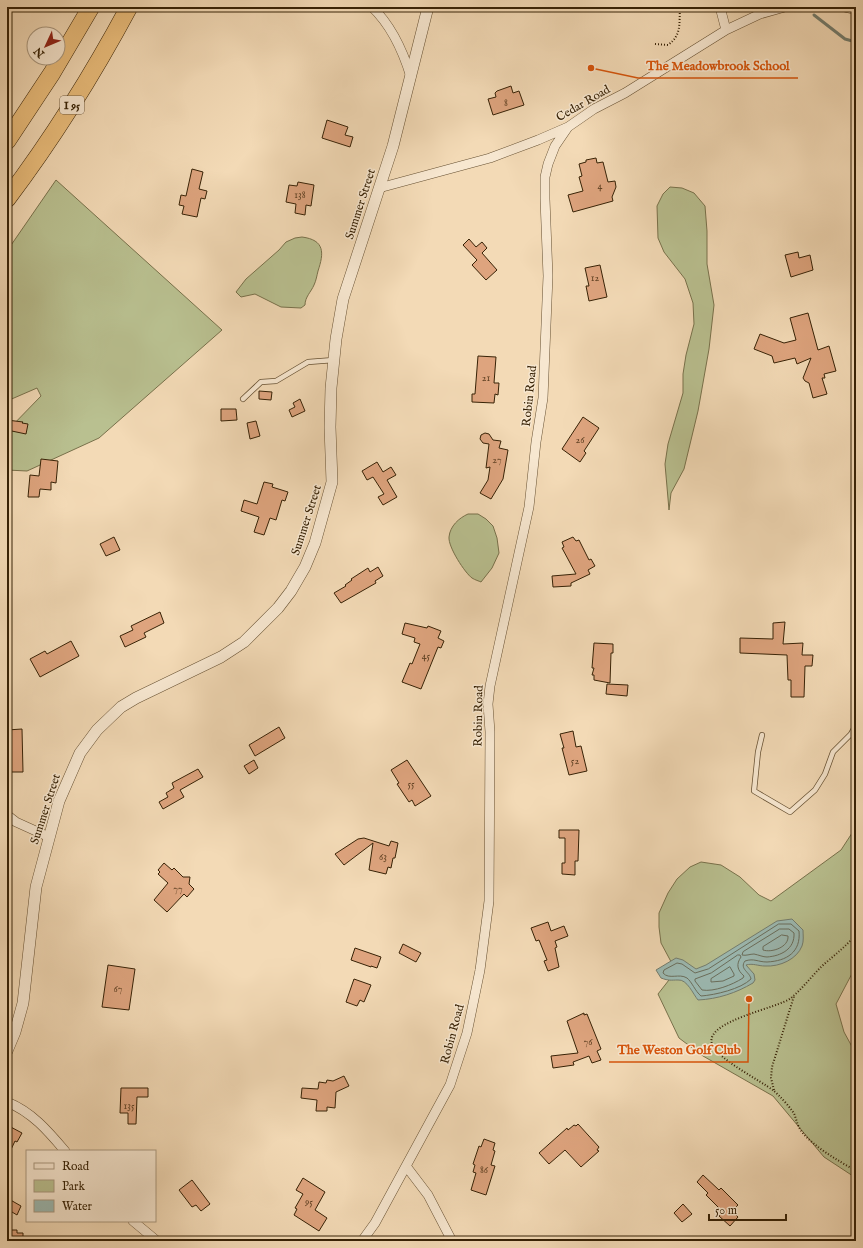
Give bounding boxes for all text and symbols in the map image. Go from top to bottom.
north arrow [26,26,66,66]
text: N [31,44,49,61]
callout: The Meadowbrook School [638,53,798,78]
text: The Meadowbrook School [645,58,790,75]
street label: Cedar Road [554,82,613,125]
road number: I 95 [60,96,84,114]
house number: 8 [504,97,508,110]
street label: Summer Street [342,167,379,241]
house number: 4 [598,180,603,193]
house number: 138 [294,189,306,202]
house number: 12 [591,272,600,285]
street label: Robin Road [519,364,540,427]
house number: 21 [482,372,490,385]
house number: 26 [576,434,585,447]
house number: 27 [492,454,502,467]
street label: Summer Street [288,483,325,557]
house number: 45 [422,650,431,663]
street label: Robin Road [470,685,487,747]
house number: 52 [571,755,579,768]
street label: Summer Street [27,772,64,846]
house number: 55 [407,778,415,791]
house number: 63 [379,851,387,864]
house number: 77 [173,883,183,896]
house number: 67 [114,983,123,996]
street label: Robin Road [437,1002,468,1066]
house number: 76 [584,1036,593,1049]
callout: The Weston Golf Club [609,1037,748,1062]
text: The Weston Golf Club [616,1042,741,1059]
house number: 135 [123,1100,135,1113]
legend [26,1150,156,1222]
text: Road [62,1159,90,1174]
house number: 86 [480,1164,489,1177]
text: Park [62,1179,85,1194]
house number: 95 [304,1196,313,1209]
scale bar [709,1196,786,1222]
text: Water [62,1199,93,1214]
text: 50 m [715,1203,737,1218]

